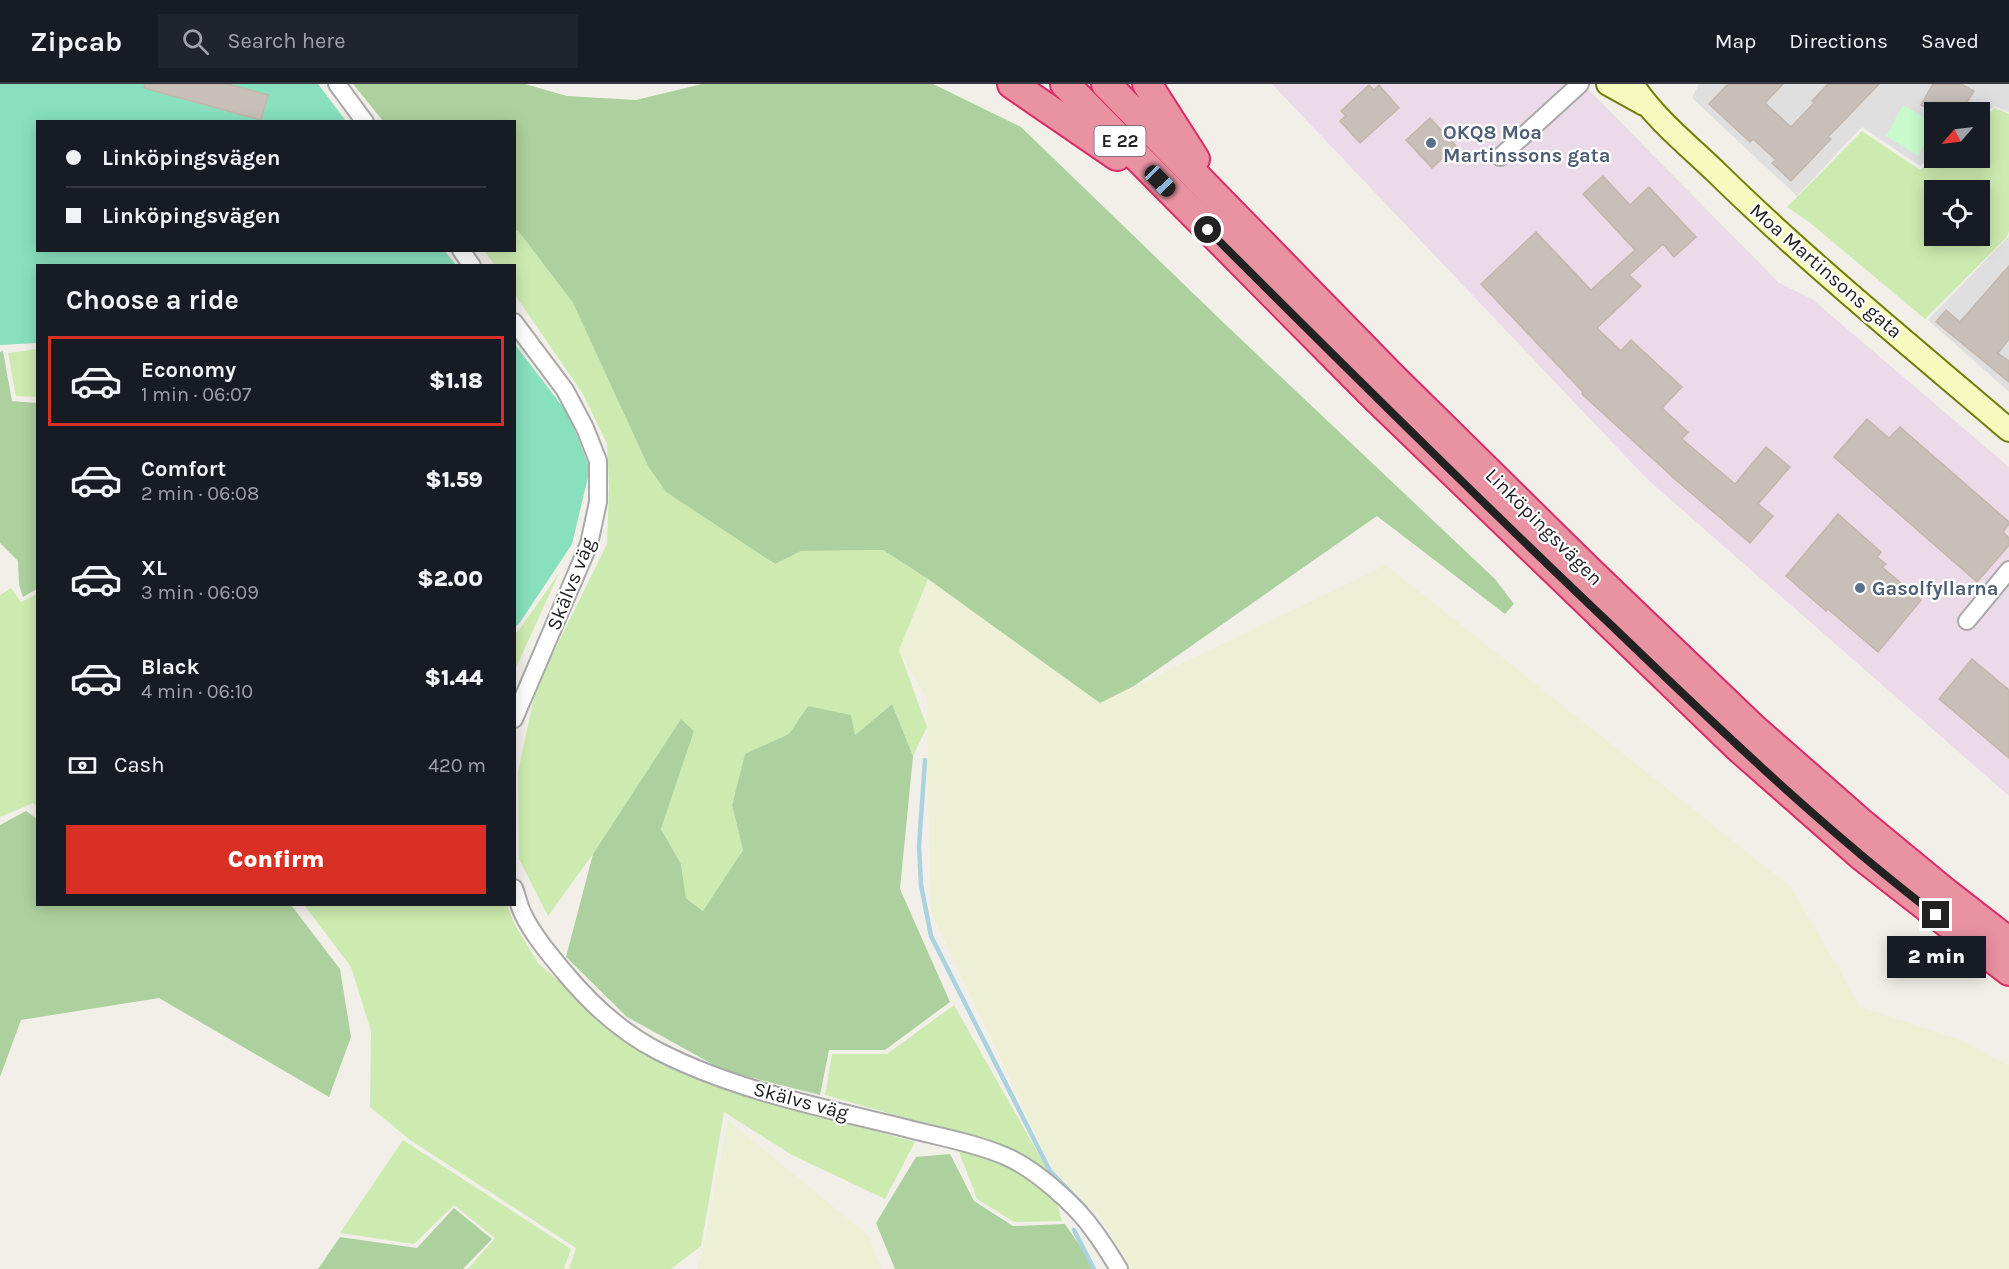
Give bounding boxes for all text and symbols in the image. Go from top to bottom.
search box [158,14,578,68]
text: Zipcab [30,25,122,58]
icon: search [179,25,212,58]
text: Search here [227,28,346,54]
text: Map [1715,29,1756,53]
text: Directions [1789,29,1888,53]
text: Saved [1921,29,1979,53]
north arrow [1924,102,1990,168]
map controls [1924,102,1990,246]
place label: OKQ8 Moa Martinssons gata [1443,121,1610,167]
road number: E 22 [1094,126,1146,156]
marker: OKQ8 Moa Martinssons gata [1424,136,1438,150]
text: Linköpingsvägen [102,145,280,171]
car [1141,162,1179,200]
button: locate [1924,180,1990,246]
street label: Moa Martinsons gata [1745,199,1907,343]
text: Linköpingsvägen [102,203,280,229]
route start [1194,216,1221,243]
text: Choose a ride [66,284,239,316]
icon: car [69,354,123,408]
text: Economy [141,357,236,383]
text: $1.18 [429,368,483,394]
text: 1 min · 06:07 [141,383,251,406]
icon: car [69,453,123,507]
text: Comfort [141,456,226,482]
street label: Linköpingsvägen [1481,464,1607,590]
text: $1.59 [425,467,483,493]
text: 2 min · 06:08 [141,482,259,505]
street label: Skälvs väg [542,534,600,634]
icon: car [69,552,123,606]
text: XL [141,555,167,581]
text: $2.00 [417,566,483,592]
place label: Gasolfyllarna [1872,577,1999,600]
text: 3 min · 06:09 [141,581,259,604]
marker: Gasolfyllarna [1853,581,1867,595]
icon: car [69,651,123,705]
text: Black [141,654,200,680]
text: $1.44 [425,665,483,691]
text: 4 min · 06:10 [141,680,253,703]
icon: cash [66,749,99,782]
text: Cash [114,752,164,778]
text: 420 m [428,754,486,777]
button: Confirm [66,825,486,894]
route end [1922,901,1949,928]
callout: 2 min [1886,936,1986,978]
text: 2 min [1908,945,1965,968]
street label: Skälvs väg [751,1077,851,1125]

